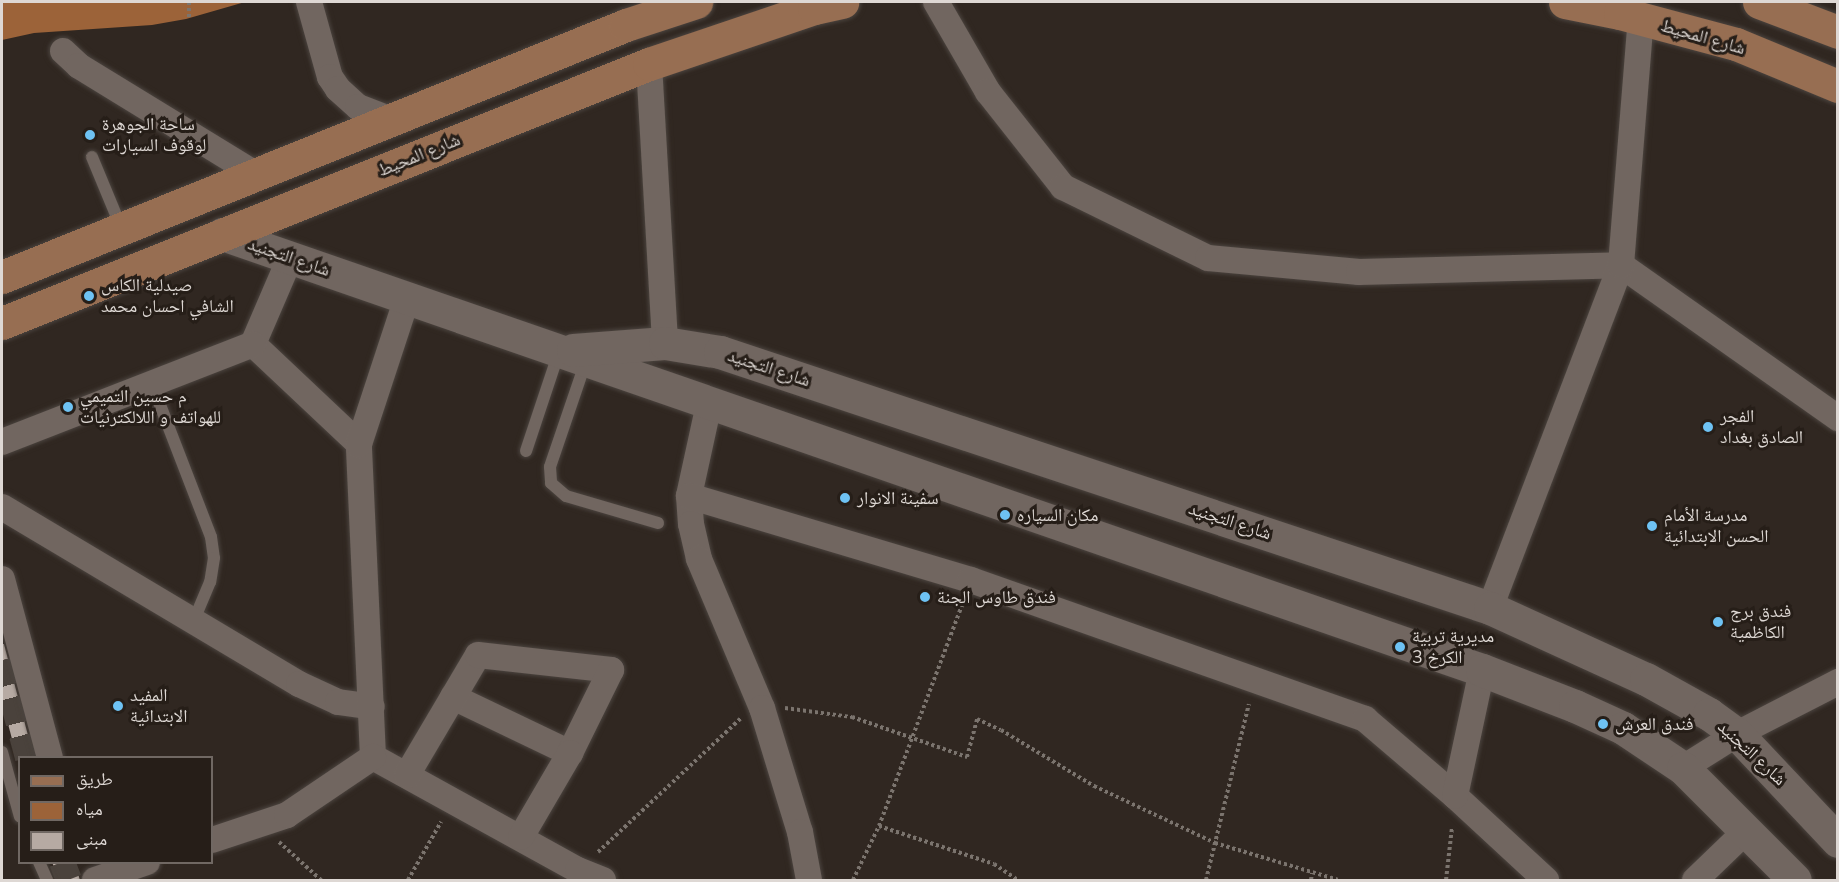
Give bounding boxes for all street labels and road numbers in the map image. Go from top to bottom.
street label: شارع المحيط [1658,15,1748,59]
street label: شارع المحيط [375,129,463,181]
street label: شارع التجنيد [245,233,333,281]
street label: شارع التجنيد [725,344,813,392]
street label: شارع التجنيد [1186,497,1274,545]
street label: شارع التجنيد [1713,716,1791,790]

